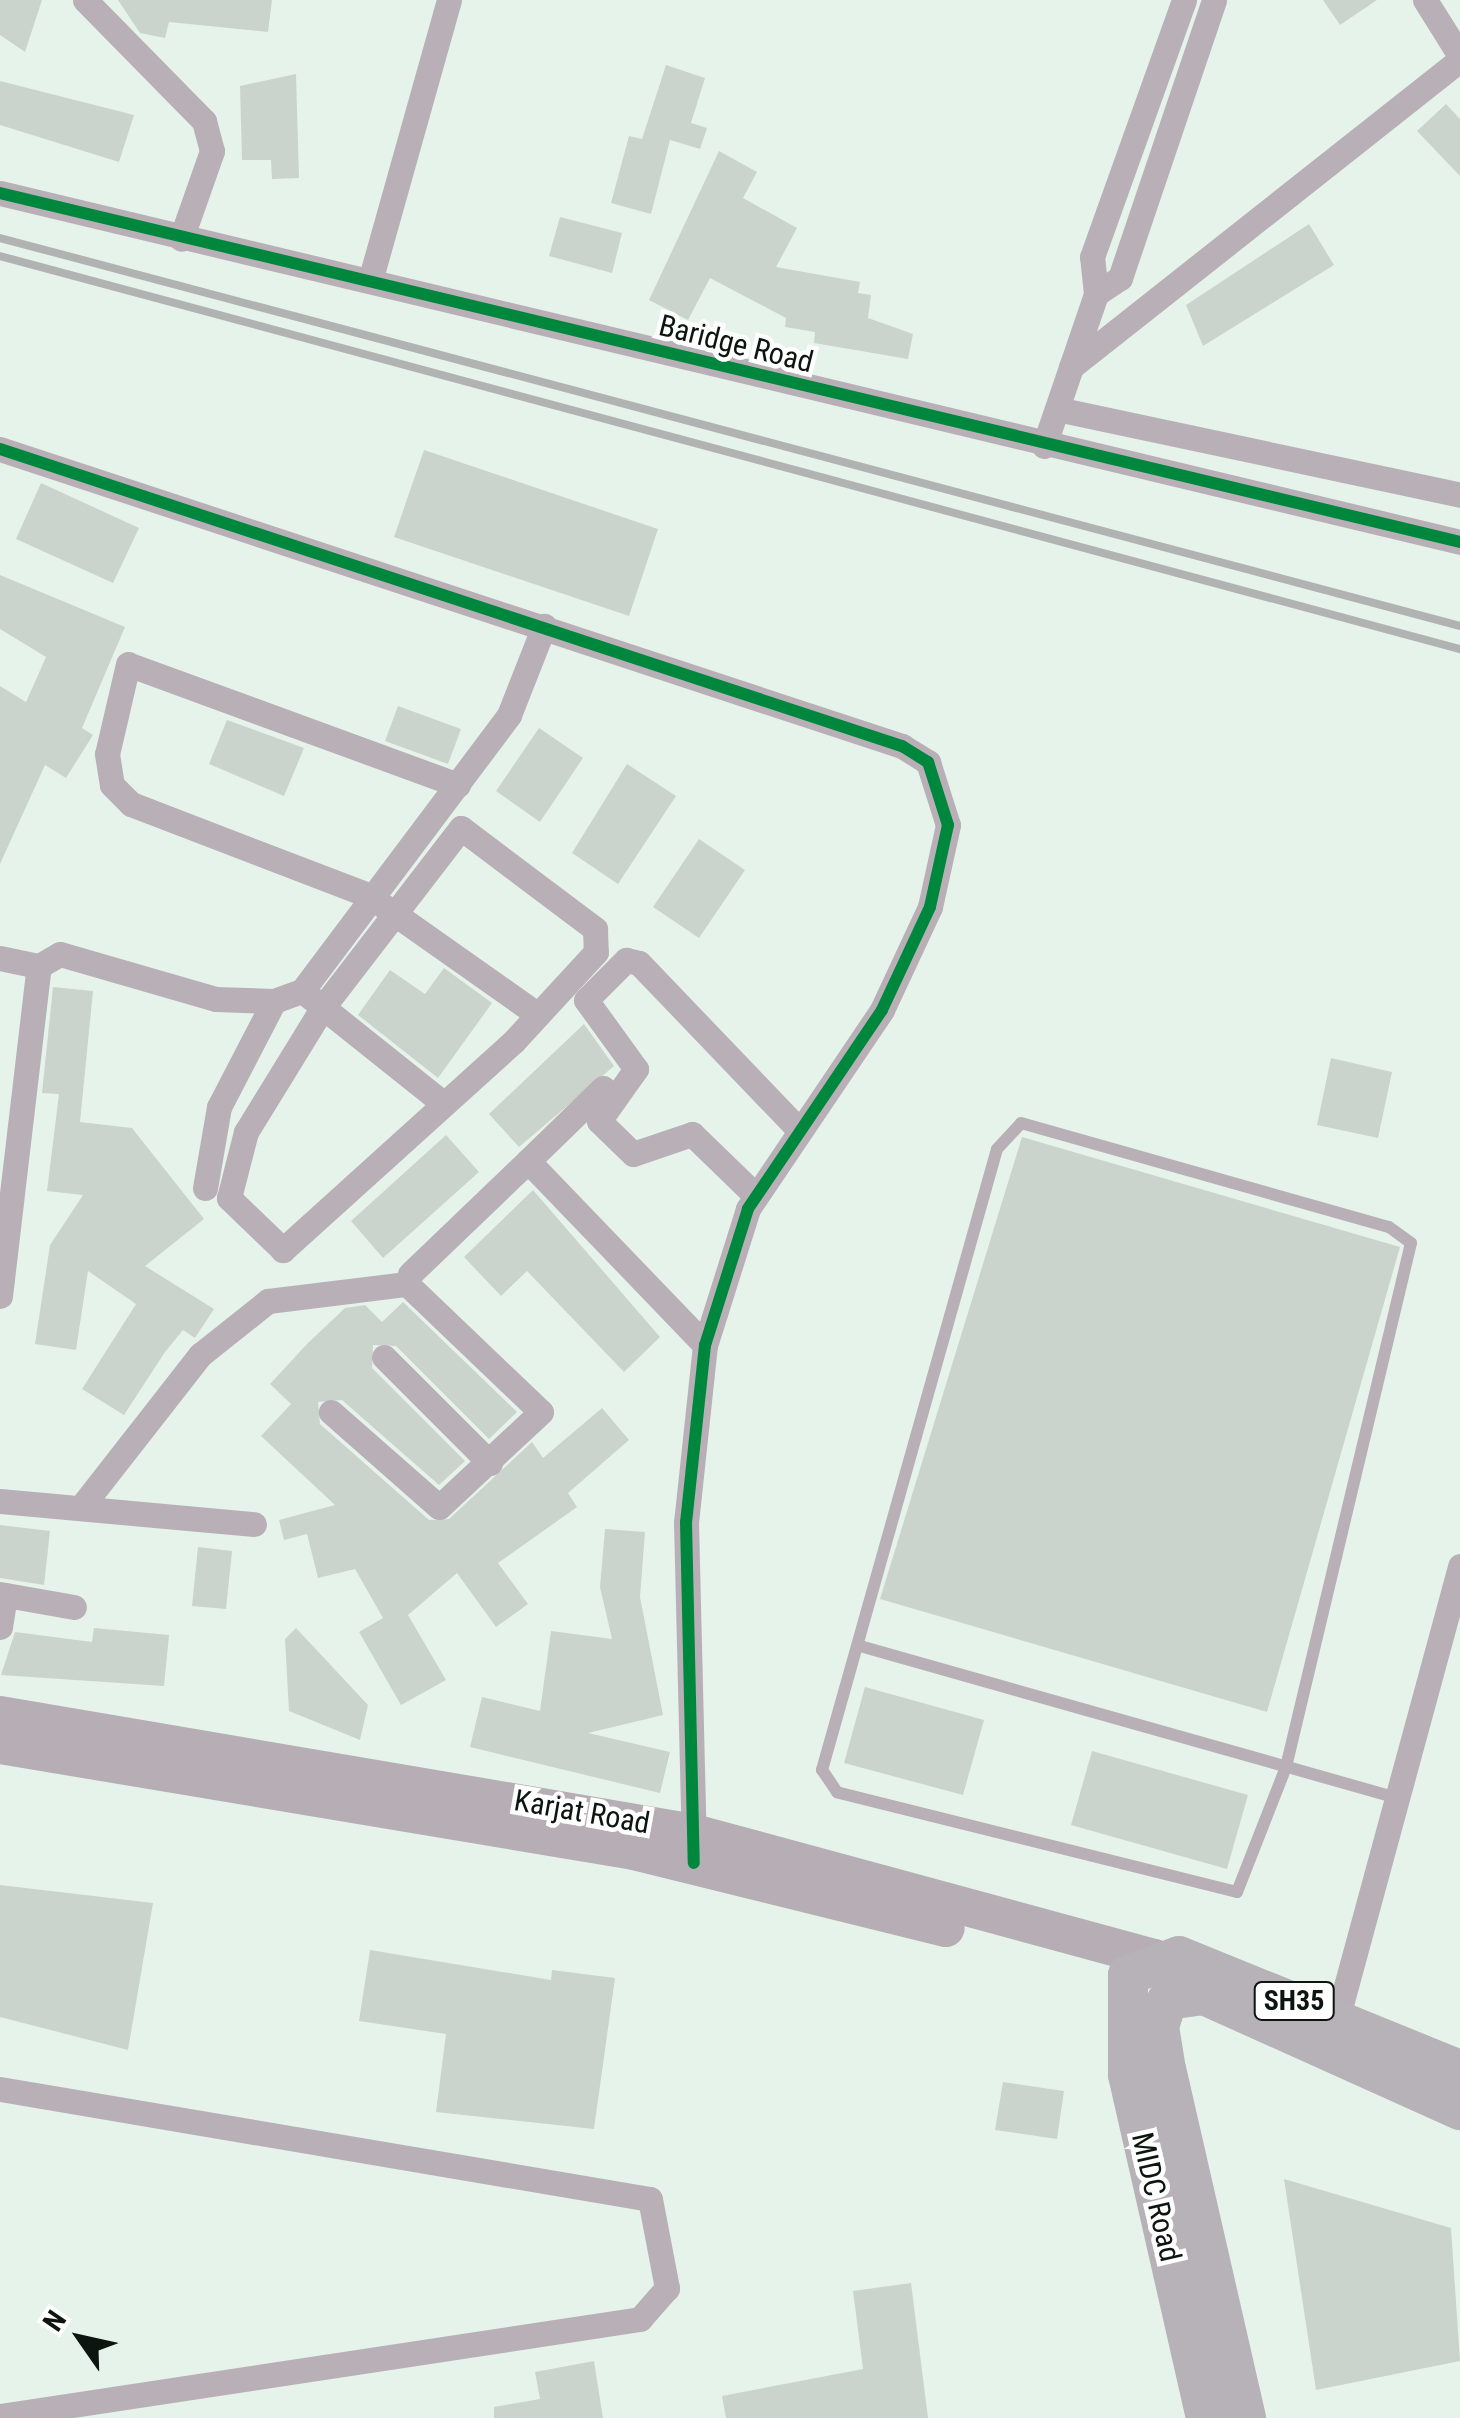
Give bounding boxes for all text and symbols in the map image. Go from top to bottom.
street label: Baridge Road [655,307,817,381]
street label: Karjat Road [511,1782,653,1842]
road number: SH35 [1252,1978,1336,2024]
street label: MIDC Road [1124,2129,1188,2265]
north arrow [30,2288,130,2388]
text: N [36,2305,73,2337]

